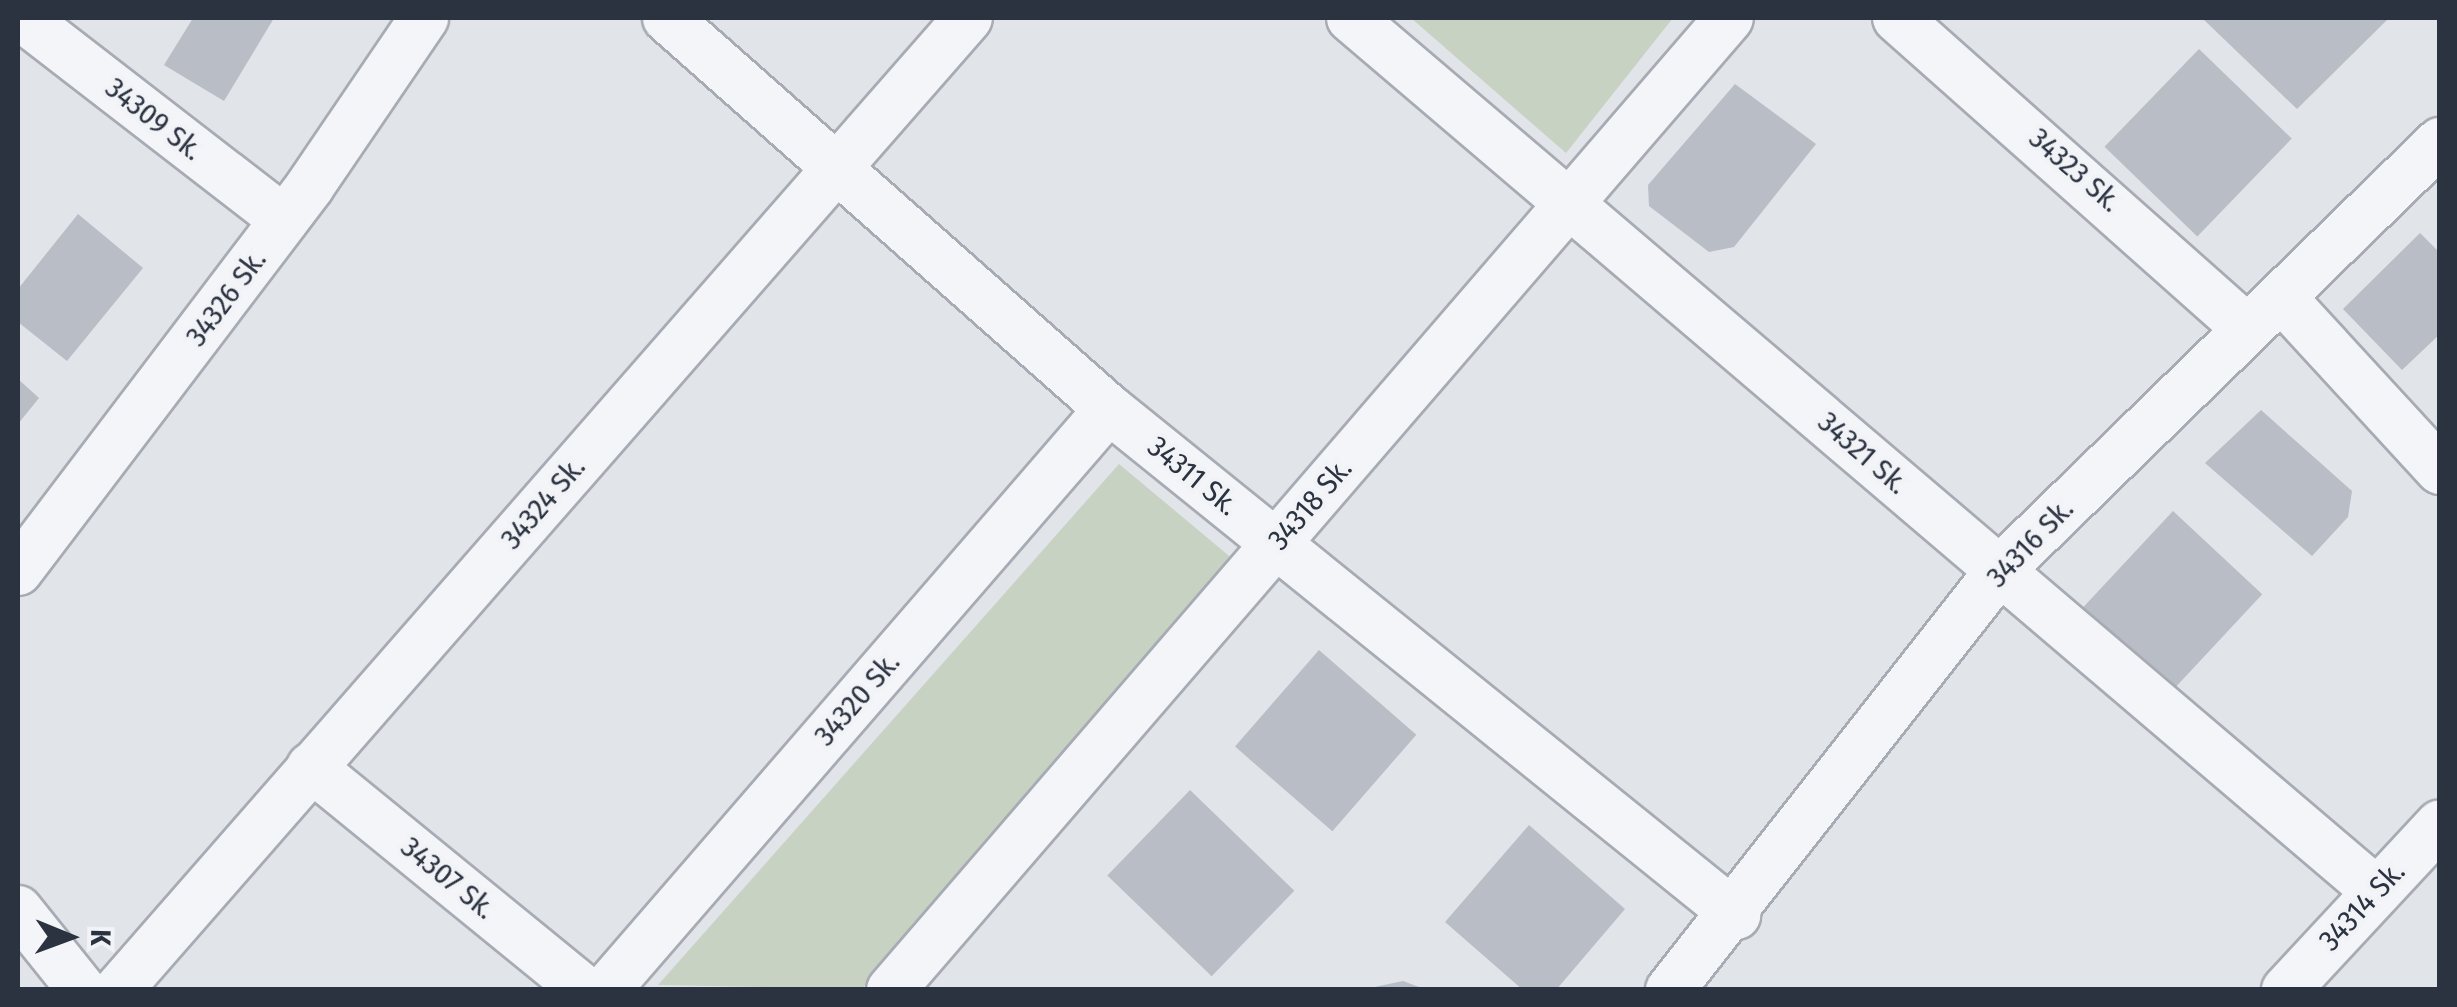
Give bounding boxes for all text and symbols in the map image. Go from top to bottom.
street label: 34309 Sk. [98,70,210,168]
street label: 34323 Sk. [2022,120,2128,220]
street label: 34326 Sk. [178,243,274,353]
street label: 34321 Sk. [1811,404,1915,502]
street label: 34311 Sk. [1141,429,1245,523]
street label: 34324 Sk. [493,450,593,556]
street label: 34318 Sk. [1261,451,1359,557]
street label: 34316 Sk. [1979,491,2081,595]
street label: 34320 Sk. [807,645,907,753]
street label: 34307 Sk. [394,829,502,927]
street label: 34314 Sk. [2312,854,2412,958]
north arrow [20,887,120,987]
text: K [84,929,117,946]

